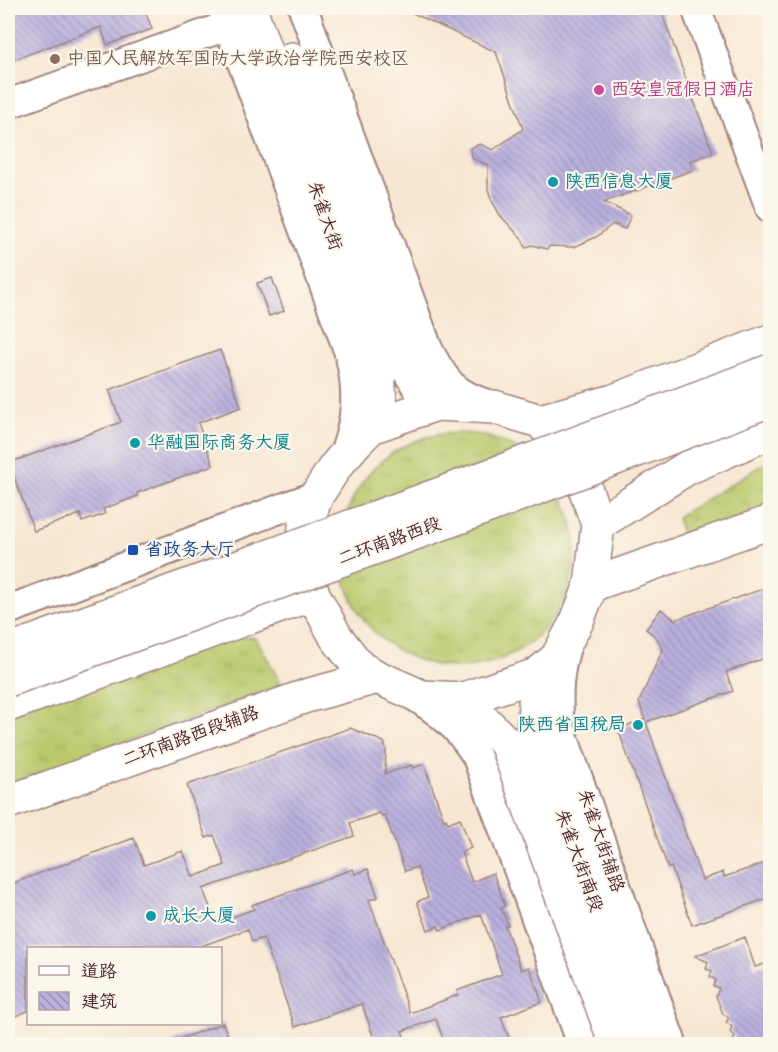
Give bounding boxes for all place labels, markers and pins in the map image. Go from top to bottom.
place label: 中国人民解放军国防大学政治学院西安校区 [67,45,409,74]
marker: 中国人民解放军国防大学政治学院西安校区 [48,52,62,66]
place label: 西安皇冠假日酒店 [611,76,755,105]
marker: 西安皇冠假日酒店 [592,83,606,97]
place label: 陕西信息大厦 [565,168,673,197]
marker: 陕西信息大厦 [546,175,560,189]
place label: 华融国际商务大厦 [147,429,291,458]
marker: 华融国际商务大厦 [128,436,142,450]
place label: 省政务大厅 [145,536,235,565]
marker: 省政务大厅 [126,543,140,557]
place label: 陕西省国税局 [518,711,626,740]
marker: 陕西省国税局 [631,718,645,732]
place label: 成长大厦 [163,902,235,931]
marker: 成长大厦 [144,909,158,923]

